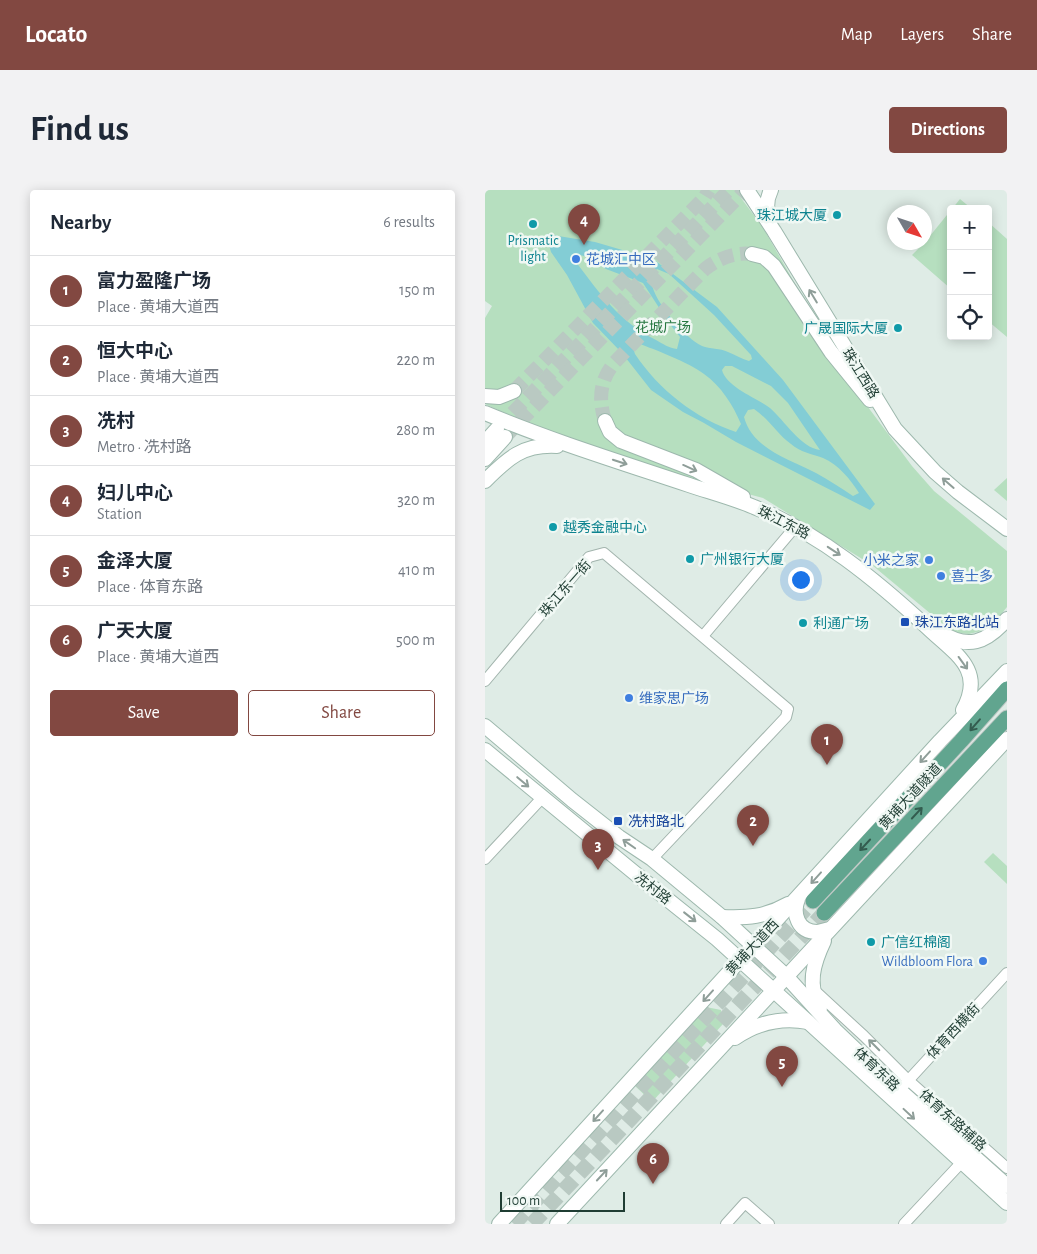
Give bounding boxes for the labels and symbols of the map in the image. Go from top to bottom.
pin: 4 [568,204,600,245]
north arrow [887,205,932,250]
place label: 珠江城大厦 [757,208,827,223]
marker: 珠江城大厦 [831,209,843,221]
marker: Prismatic light [527,218,539,230]
place label: Prismatic light [507,234,559,264]
place label: 花城汇中区 [586,252,656,267]
marker: 花城汇中区 [570,253,582,265]
one-way arrow [808,289,818,303]
park label: 花城广场 [635,320,691,335]
place label: 广晟国际大厦 [804,321,888,336]
marker: 广晟国际大厦 [892,322,904,334]
street label: 珠江西路 [839,346,882,401]
one-way arrow [612,458,628,467]
one-way arrow [682,463,697,473]
one-way arrow [942,478,955,489]
street label: 珠江东路 [755,503,812,542]
place label: 越秀金融中心 [563,520,647,535]
marker: 越秀金融中心 [547,521,559,533]
one-way arrow [827,546,841,556]
place label: 广州银行大厦 [700,551,784,567]
place label: 小米之家 [863,552,919,568]
marker: 广州银行大厦 [684,553,696,565]
marker: 小米之家 [923,554,935,566]
street label: 珠江东一街 [537,557,594,620]
your location [788,567,814,593]
place label: 喜士多 [951,569,993,584]
marker: 喜士多 [935,570,947,582]
place label: 珠江东路北站 [915,614,999,630]
place label: 利通广场 [813,616,869,631]
marker: 珠江东路北站 [899,616,911,628]
marker: 利通广场 [797,617,809,629]
one-way arrow [958,656,968,670]
place label: 维家思广场 [639,690,709,706]
marker: 维家思广场 [623,692,635,704]
one-way arrow [969,719,981,732]
pin: 1 [811,724,843,765]
one-way arrow [920,751,931,764]
street label: 黄埔大道隧道 [876,760,944,832]
one-way arrow [516,776,529,787]
pin: 2 [737,805,769,846]
one-way arrow [911,807,923,819]
place label: 冼村路北 [628,813,684,829]
marker: 冼村路北 [612,815,624,827]
pin: 3 [582,829,614,870]
one-way arrow [622,839,636,849]
one-way arrow [859,839,871,851]
street label: 冼村路 [632,869,674,907]
one-way arrow [810,871,822,884]
one-way arrow [683,911,696,922]
street label: 黄埔大道西 [722,916,782,978]
place label: 广信红棉阁 [881,934,951,950]
marker: 广信红棉阁 [865,936,877,948]
place label: Wildbloom Flora [882,955,974,969]
marker: Wildbloom Flora [977,955,989,967]
one-way arrow [702,989,714,1002]
street label: 体育西横街 [924,1001,983,1062]
one-way arrow [868,1040,880,1052]
street label: 体育东路 [851,1045,902,1094]
pin: 5 [766,1046,798,1087]
street label: 体育东路辅路 [916,1087,989,1154]
one-way arrow [902,1108,915,1120]
one-way arrow [592,1109,604,1122]
pin: 6 [637,1143,669,1184]
one-way arrow [596,1169,608,1182]
scale bar [500,1189,625,1212]

